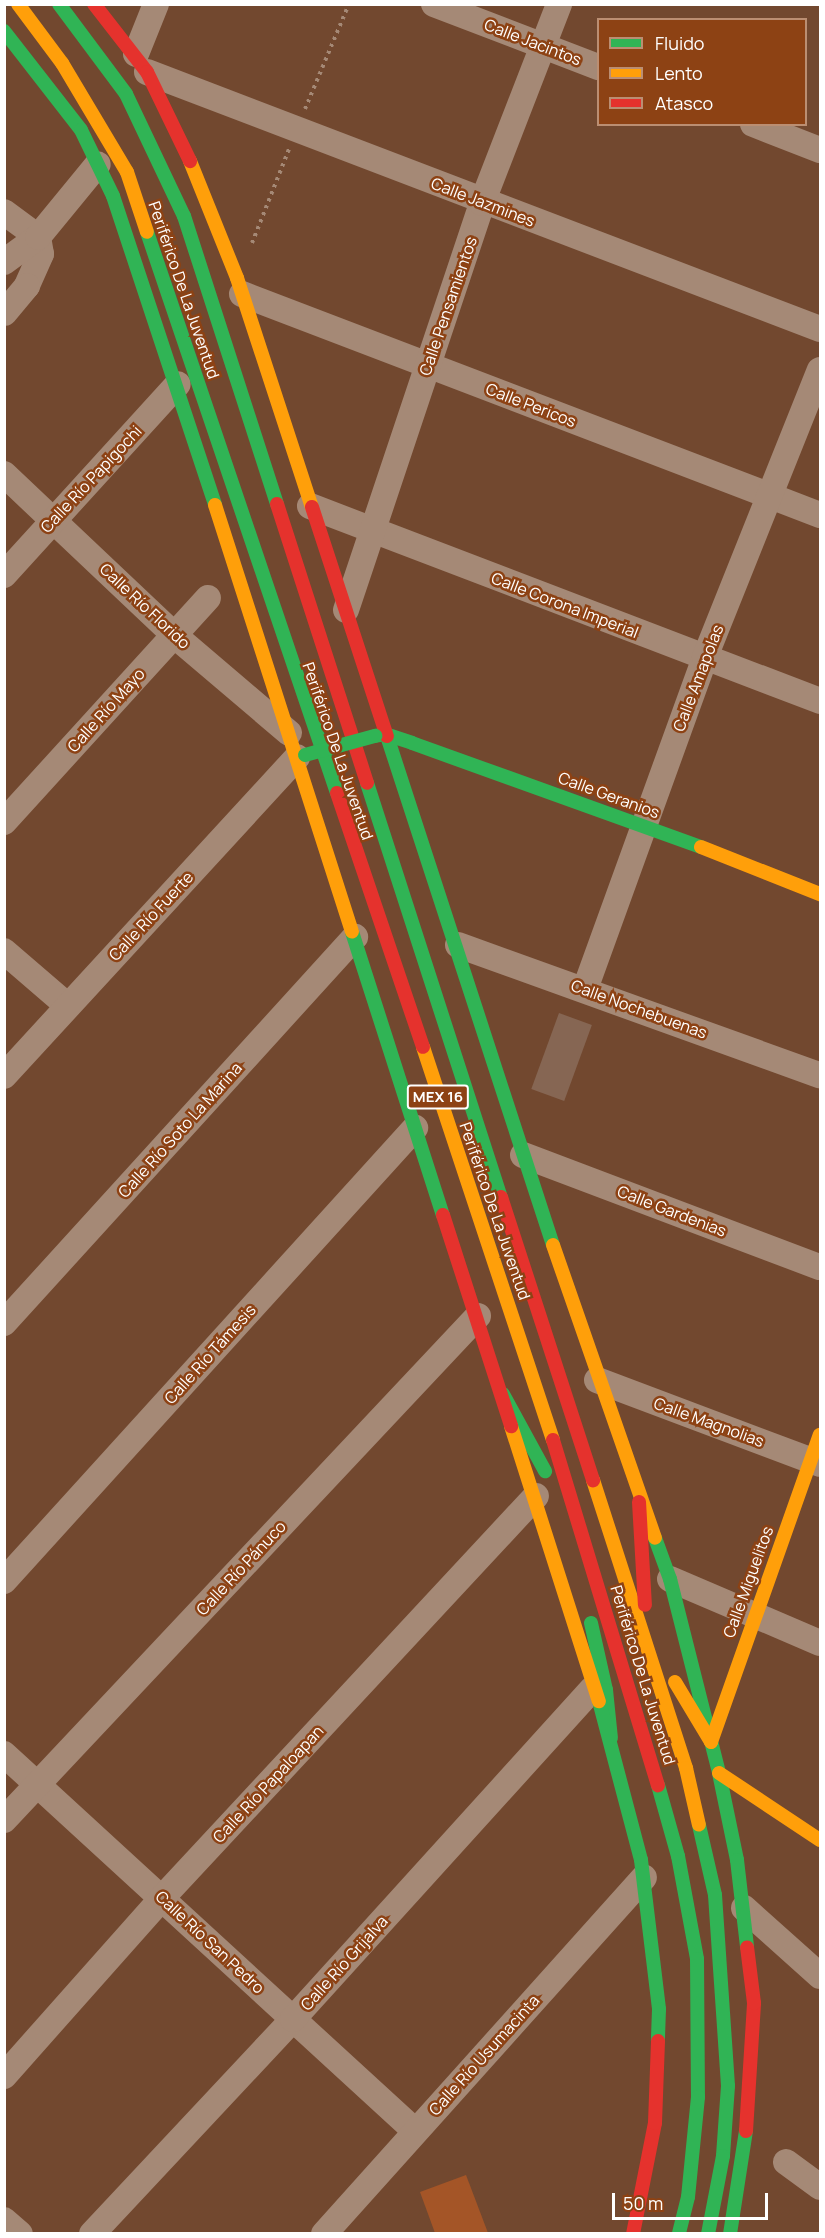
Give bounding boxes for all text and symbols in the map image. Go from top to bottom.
street label: Calle Jacintos [482,15,584,69]
legend [597,18,807,126]
text: Fluido [655,31,704,55]
text: Lento [655,61,703,85]
text: Atasco [655,91,713,115]
street label: Calle Jazmines [428,173,538,231]
street label: Periférico De La Juventud [145,199,223,381]
street label: Calle Pensamientos [415,234,481,378]
street label: Calle Pericos [483,379,579,431]
street label: Calle Río Papigochi [36,422,146,536]
street label: Calle Río Florido [96,559,194,653]
street label: Calle Corona Imperial [489,568,641,642]
street label: Calle Amapolas [669,622,727,734]
street label: Periférico De La Juventud [299,660,377,842]
street label: Calle Río Mayo [63,664,149,756]
street label: Calle Geranios [556,768,662,822]
street label: Calle Río Fuerte [105,867,197,965]
street label: Calle Nochebuenas [568,975,710,1043]
street label: Calle Río Soto La Marina [114,1058,246,1202]
road number: MEX 16 [406,1085,470,1109]
street label: Periférico De La Juventud [456,1120,534,1302]
street label: Calle Gardenias [615,1181,729,1241]
street label: Calle Río Támesis [160,1300,260,1408]
street label: Calle Magnolias [651,1393,767,1451]
street label: Calle Río Pánuco [192,1517,290,1619]
street label: Calle Miguelitos [719,1524,777,1640]
street label: Periférico De La Juventud [607,1583,679,1767]
street label: Calle Río Papaloapan [209,1721,327,1847]
street label: Calle Río San Pedro [152,1887,268,1997]
street label: Calle Río Grijalva [296,1912,392,2014]
street label: Calle Río Usumacinta [425,1991,543,2119]
scale bar [615,2181,771,2219]
text: 50 m [623,2191,663,2215]

